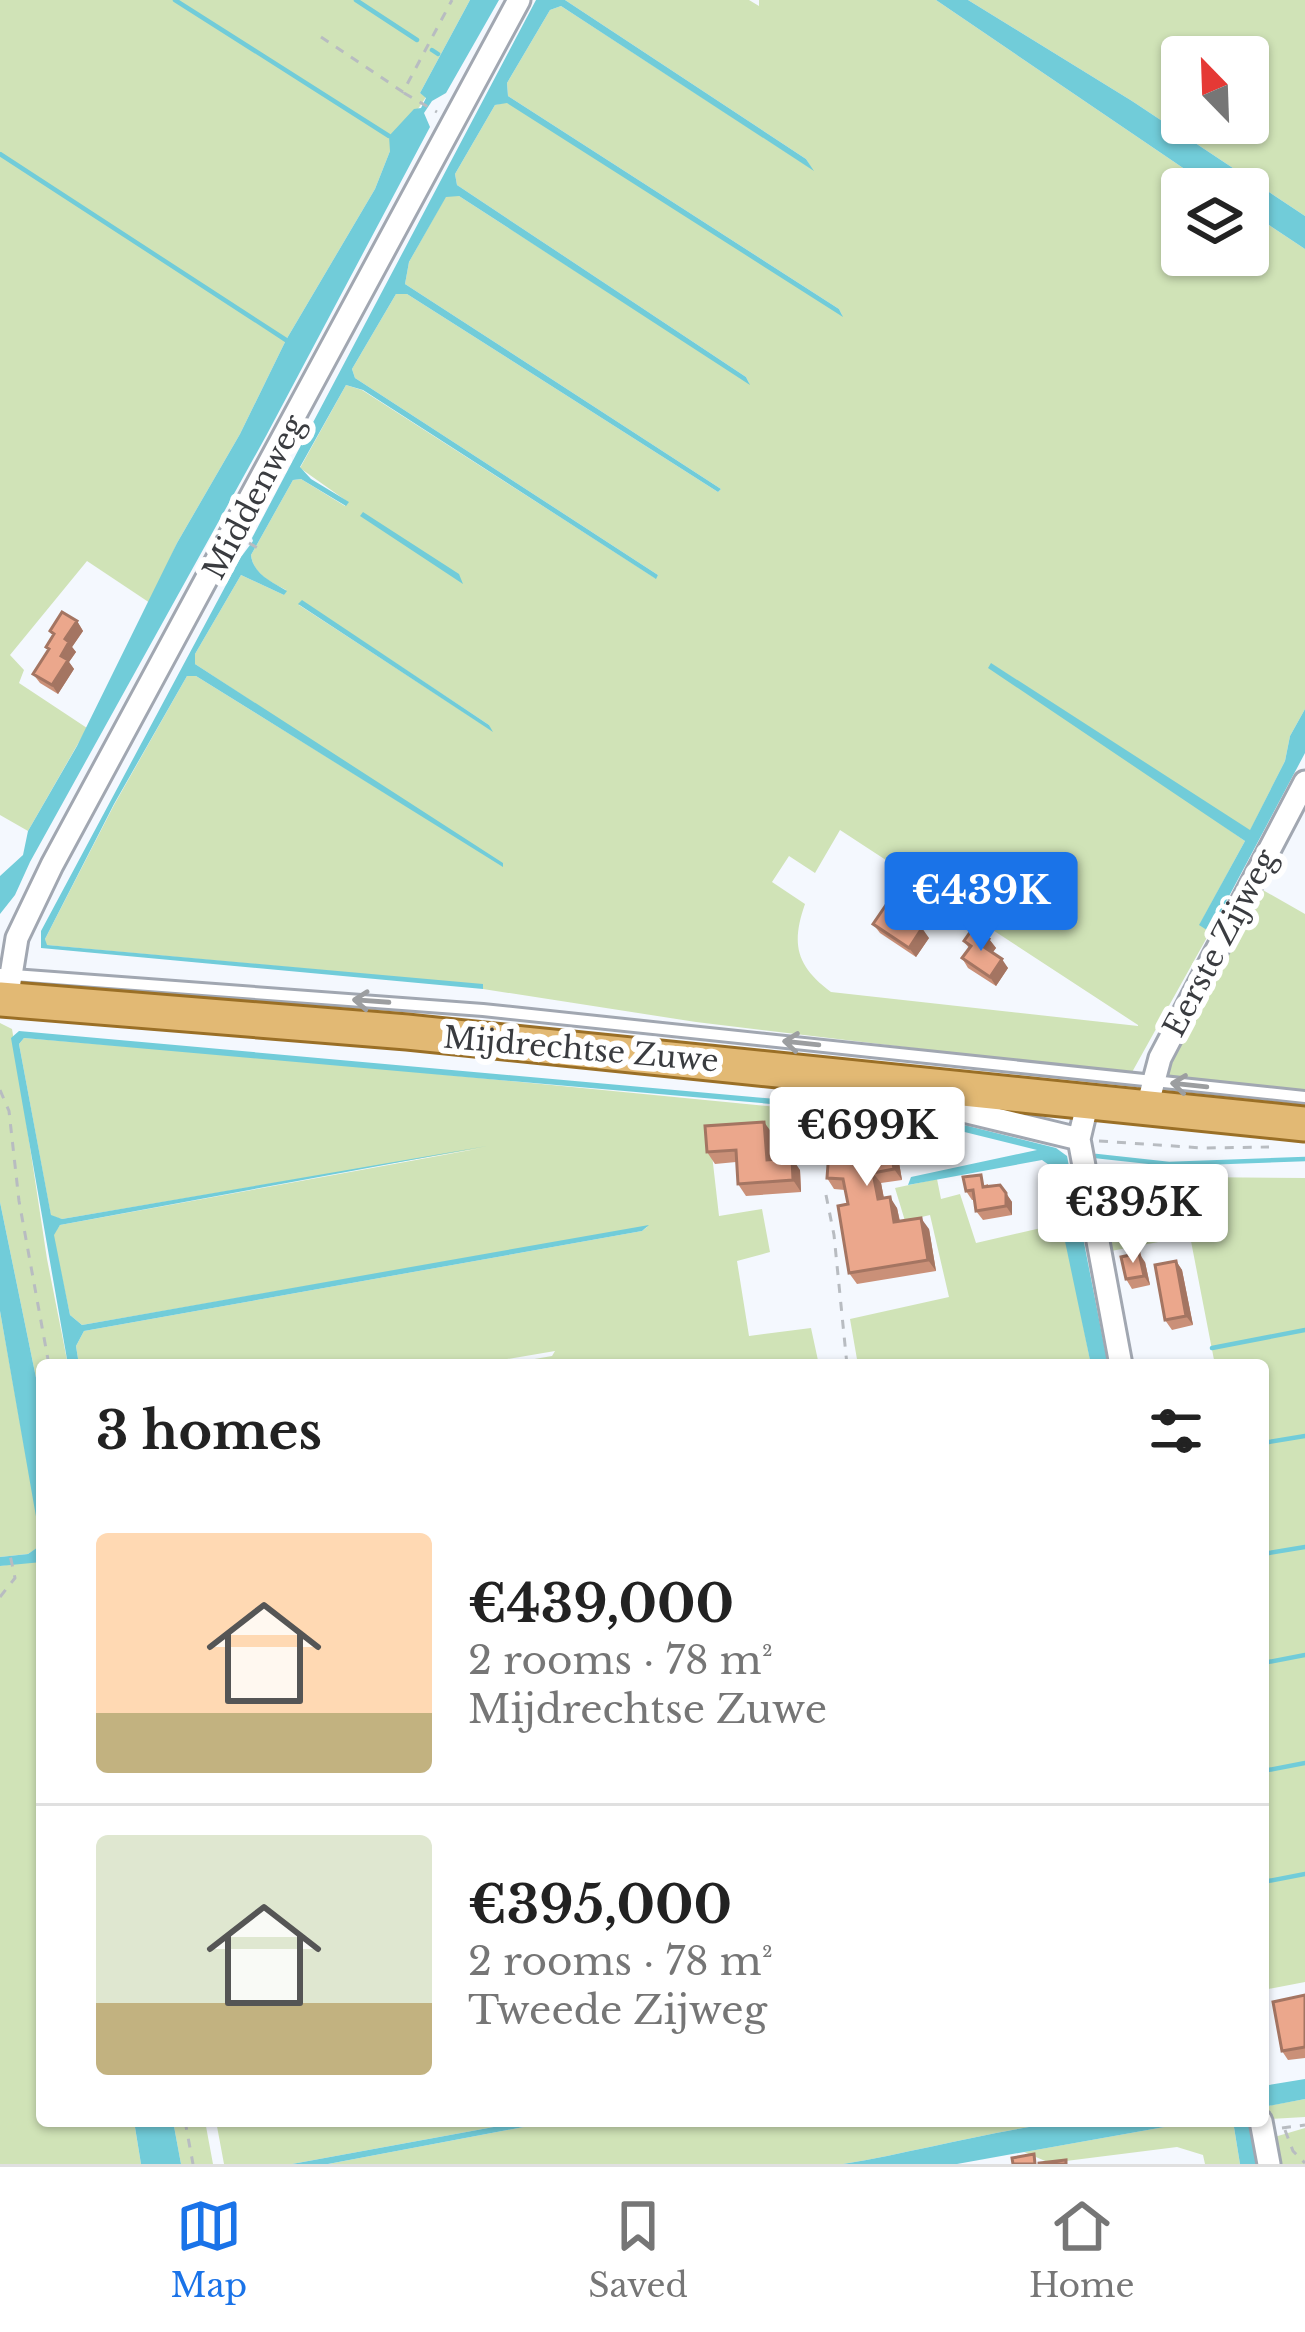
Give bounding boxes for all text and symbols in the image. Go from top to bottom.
north arrow [1161,36,1269,144]
map controls [1161,36,1269,276]
button: layers [1161,168,1269,276]
street label: Middenweg [195,408,313,586]
street label: Eerste Zijweg [1155,842,1285,1043]
pin: €439K [897,852,1065,954]
text: €439K [912,866,1050,915]
one-way arrow [352,990,391,1013]
street label: Mijdrechtse Zuwe [442,1019,720,1079]
one-way arrow [782,1031,821,1054]
one-way arrow [1170,1073,1209,1096]
pin: €699K [783,1087,951,1189]
text: €699K [797,1101,937,1150]
pin: €395K [1049,1164,1217,1266]
text: €395K [1065,1178,1201,1227]
icon: filters [1143,1398,1209,1464]
text: 3 homes [96,1400,322,1463]
text: €439,000 [468,1573,734,1636]
icon: home [192,1581,336,1725]
text: 2 rooms · 78 m² [468,1636,773,1685]
text: Mijdrechtse Zuwe [468,1685,827,1734]
text: €395,000 [468,1874,732,1937]
icon: home [192,1883,336,2027]
text: 2 rooms · 78 m² [468,1937,773,1986]
text: Tweede Zijweg [468,1986,767,2035]
tab: Map [171,2193,247,2306]
tab: Saved [588,2193,688,2306]
tab: Home [1029,2193,1134,2306]

